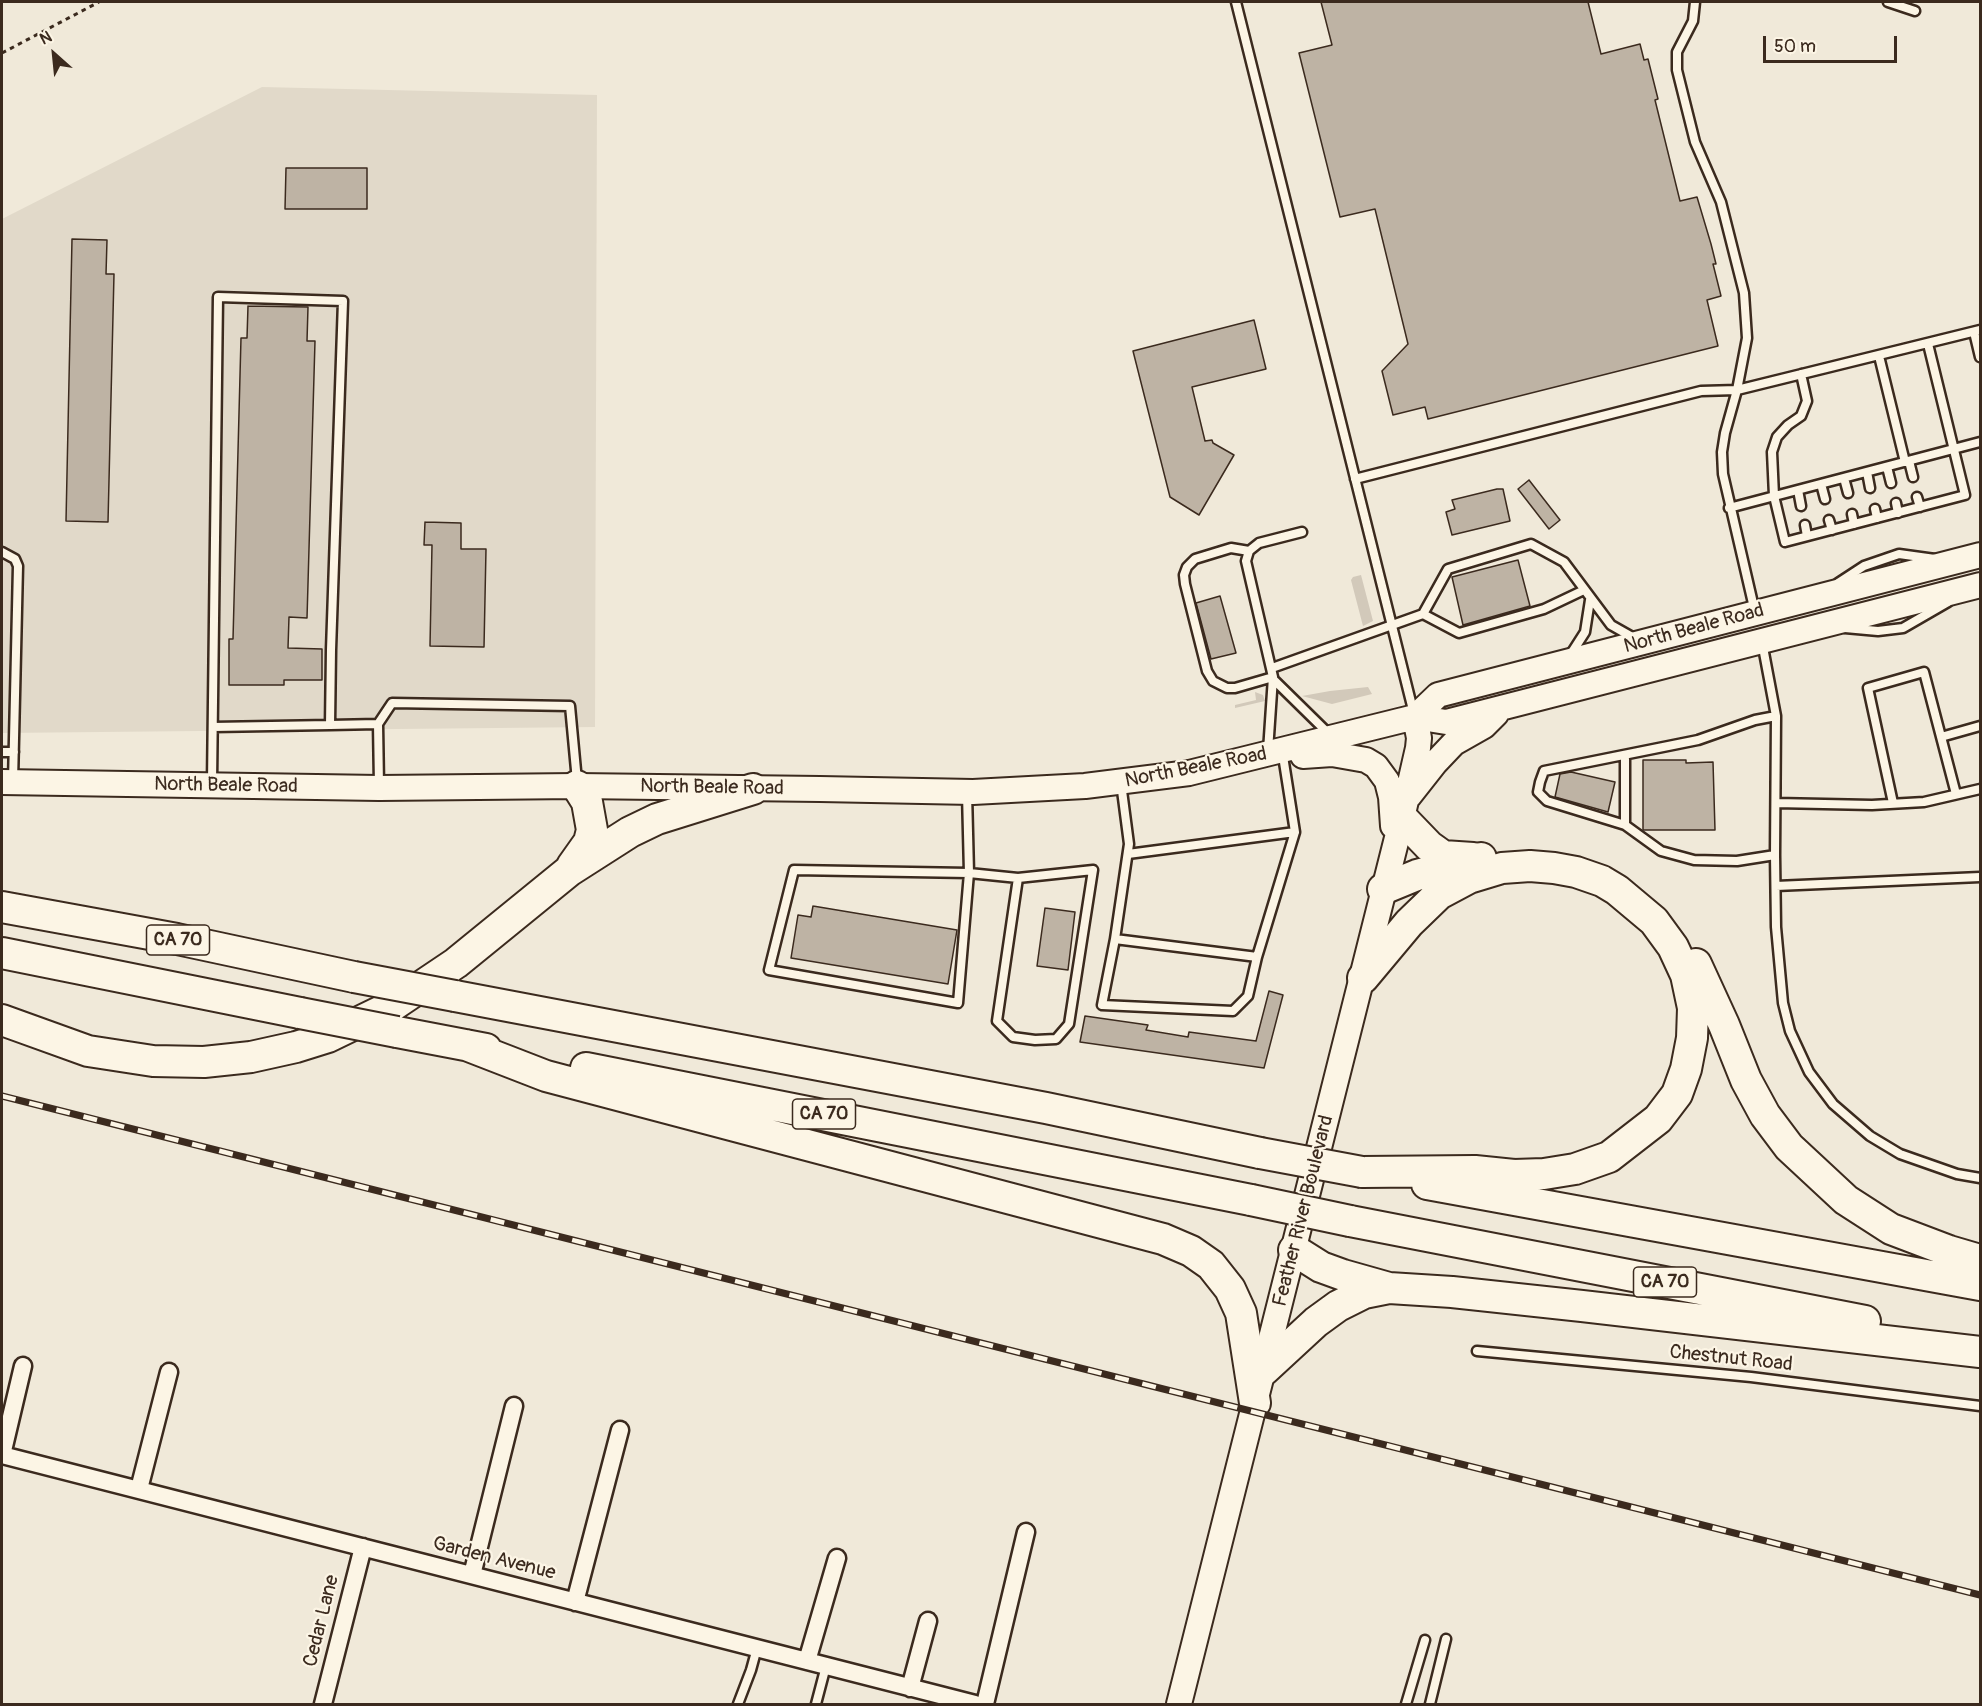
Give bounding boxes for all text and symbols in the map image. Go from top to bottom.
north arrow [24,24,84,84]
scale bar [1766,24,1900,62]
text: N [36,27,55,49]
text: 50 m [1774,35,1816,58]
street label: North Beale Road [1621,599,1767,659]
street label: North Beale Road [1123,742,1269,794]
street label: North Beale Road [154,773,298,799]
street label: North Beale Road [640,775,784,801]
road number: CA 70 [146,925,210,955]
road number: CA 70 [792,1099,856,1129]
street label: Feather River Boulevard [1269,1113,1339,1309]
road number: CA 70 [1634,1267,1696,1297]
street label: Chestnut Road [1668,1341,1794,1377]
street label: Garden Avenue [430,1532,558,1586]
street label: Cedar Lane [299,1573,345,1669]

